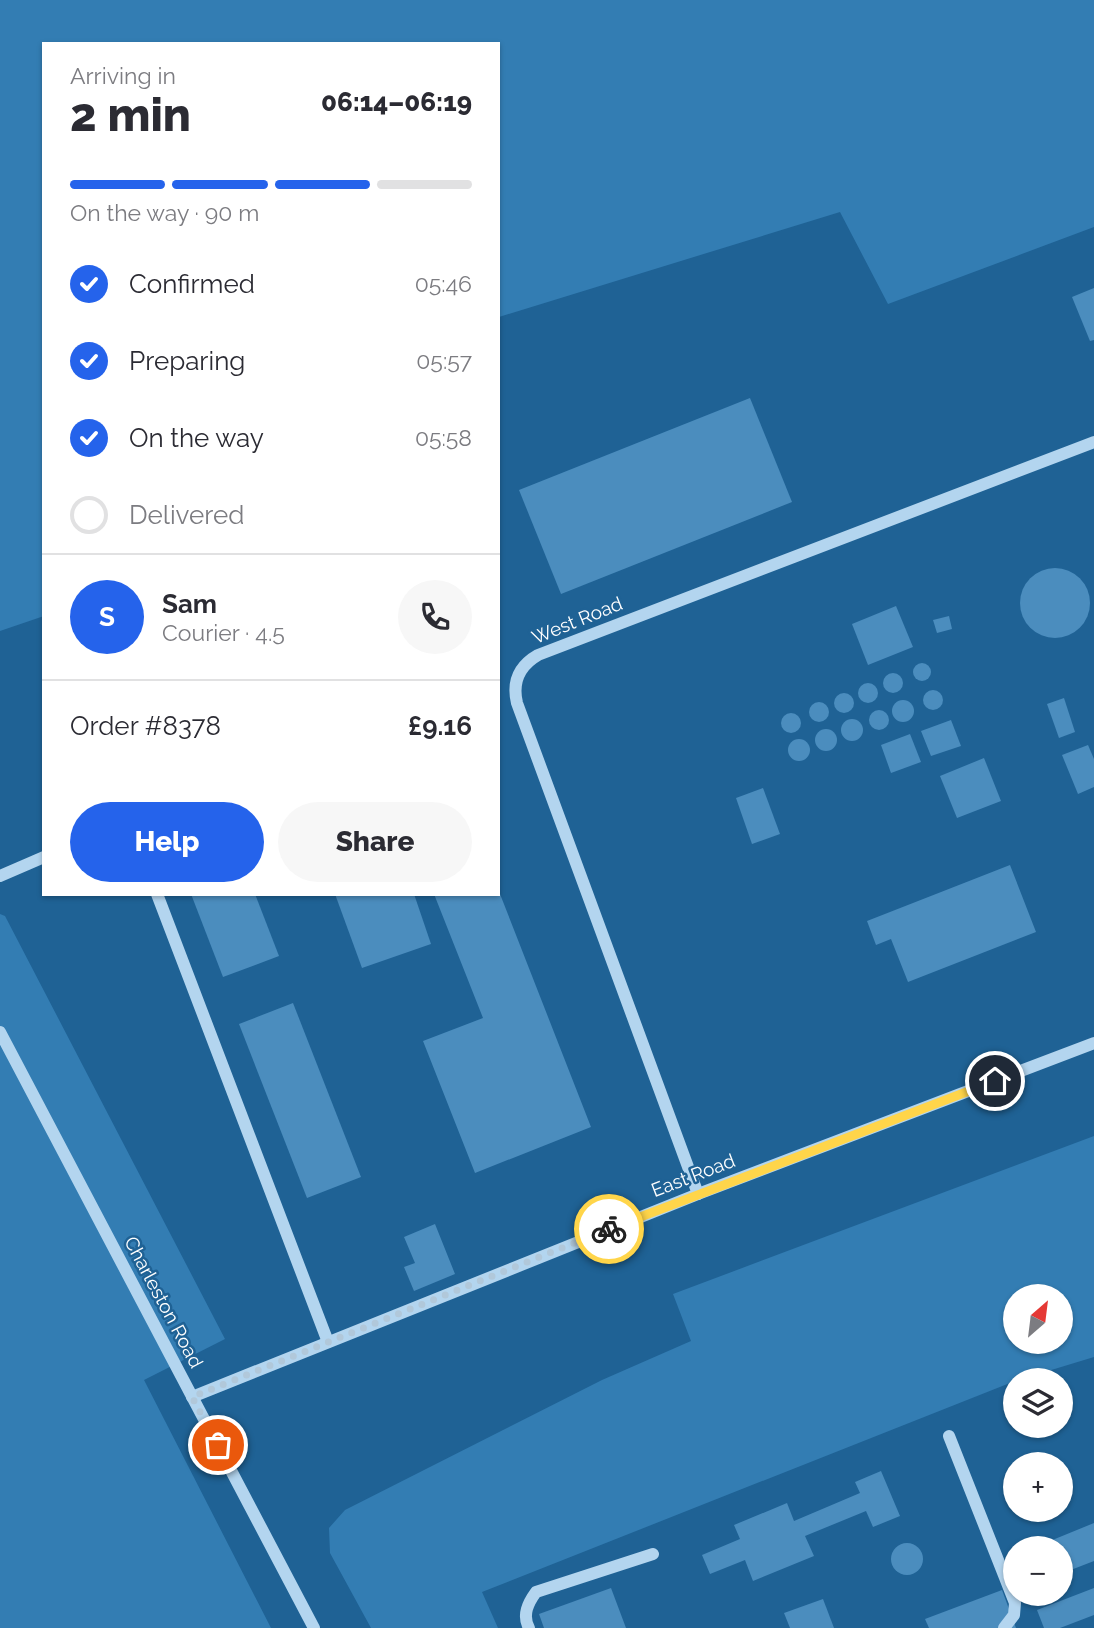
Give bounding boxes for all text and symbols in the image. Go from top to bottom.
text: Arriving in [70,62,176,89]
text: 06:14–06:19 [321,87,472,117]
text: 2 min [70,88,191,142]
text: On the way · 90 m [70,199,259,226]
icon: check [70,265,108,303]
text: Confirmed [129,269,255,299]
text: 05:46 [415,270,472,297]
icon: check [70,342,108,380]
text: Preparing [129,346,245,376]
text: 05:57 [416,347,472,374]
icon: check [70,419,108,457]
text: On the way [129,423,264,453]
text: 05:58 [415,424,472,451]
text: Delivered [129,500,244,530]
button: phone [398,580,472,654]
text: Sam [162,589,217,619]
street label: West Road [529,592,625,648]
text: S [99,602,115,632]
text: Courier · 4.5 [162,619,285,646]
text: Order #8378 [70,711,221,741]
text: £9.16 [408,711,472,741]
button: Help [70,802,264,882]
button: Share [278,802,472,882]
pin [965,1051,1025,1111]
icon: home [976,1062,1014,1100]
street label: East Road [648,1149,738,1201]
courier [574,1194,644,1264]
icon: bike [590,1210,628,1248]
street label: Charleston Road [120,1233,208,1371]
north arrow [1003,1284,1073,1354]
map controls [1003,1284,1073,1606]
button: layers [1003,1368,1073,1438]
pin [188,1415,248,1475]
icon: bag [199,1426,237,1464]
button: + [1003,1452,1073,1522]
button: − [1003,1536,1073,1606]

